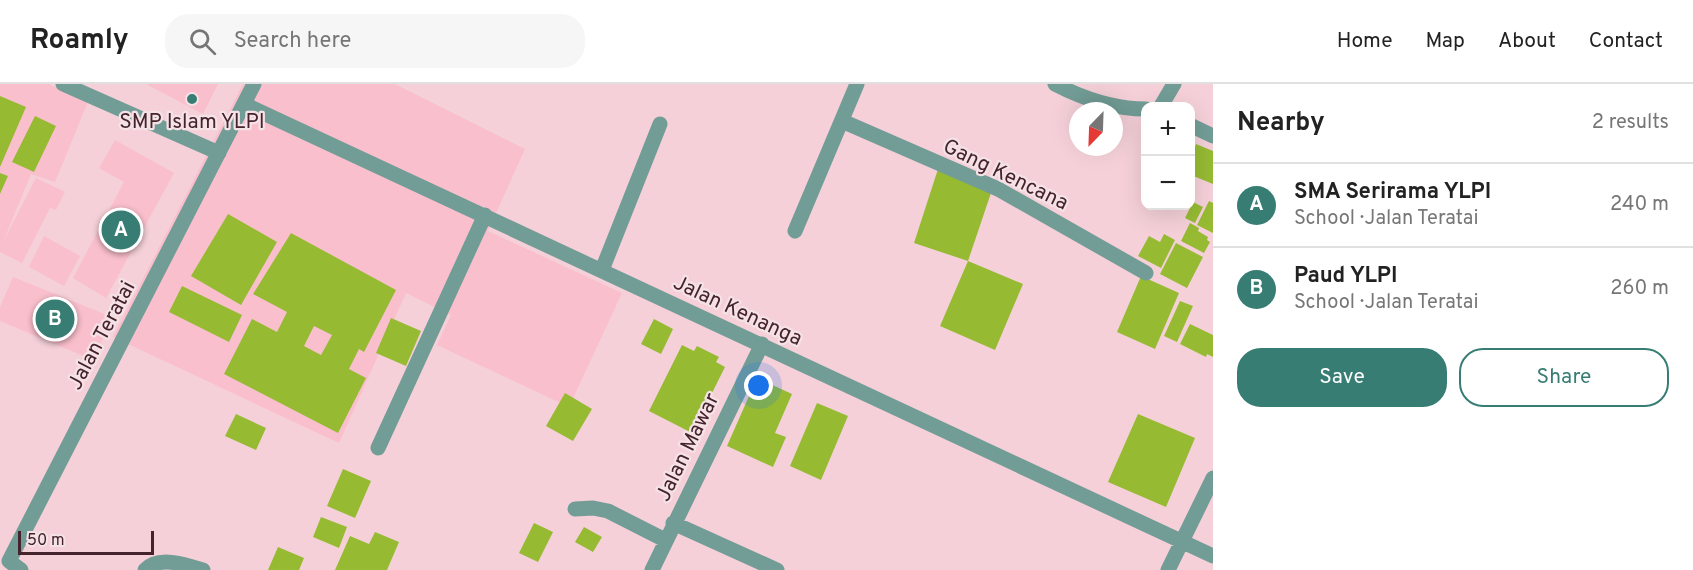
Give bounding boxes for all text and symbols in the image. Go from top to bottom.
search box [165,14,585,68]
text: Roamly [30,23,129,59]
icon: search [186,25,219,58]
text: Search here [234,28,351,55]
text: Home [1337,28,1393,55]
text: Map [1426,28,1465,55]
text: About [1498,28,1556,55]
text: Contact [1589,28,1663,55]
marker: SMP Islam YLPI [185,92,199,106]
north arrow [1069,102,1123,156]
map controls [1141,102,1195,210]
button: + [1141,102,1195,156]
text: Nearby [1237,107,1325,140]
place label: SMP Islam YLPI [119,109,265,136]
text: 2 results [1592,110,1669,136]
street label: Gang Kencana [938,133,1072,217]
button: − [1141,156,1195,210]
text: SMA Serirama YLPI [1294,179,1491,206]
text: A [1249,192,1264,218]
text: 240 m [1610,192,1669,218]
text: School · Jalan Teratai [1294,206,1478,232]
pin: A [102,208,140,252]
text: Paud YLPI [1294,263,1397,290]
street label: Jalan Kenanga [669,270,806,353]
text: B [1250,276,1263,302]
text: 260 m [1610,276,1669,302]
street label: Jalan Teratai [62,277,142,395]
text: School · Jalan Teratai [1294,290,1478,316]
pin: B [36,296,74,342]
button: Save [1237,348,1447,407]
button: Share [1459,348,1669,407]
your location [744,371,773,400]
street label: Jalan Mawar [650,389,726,506]
scale bar [18,528,154,556]
text: 50 m [27,531,65,551]

